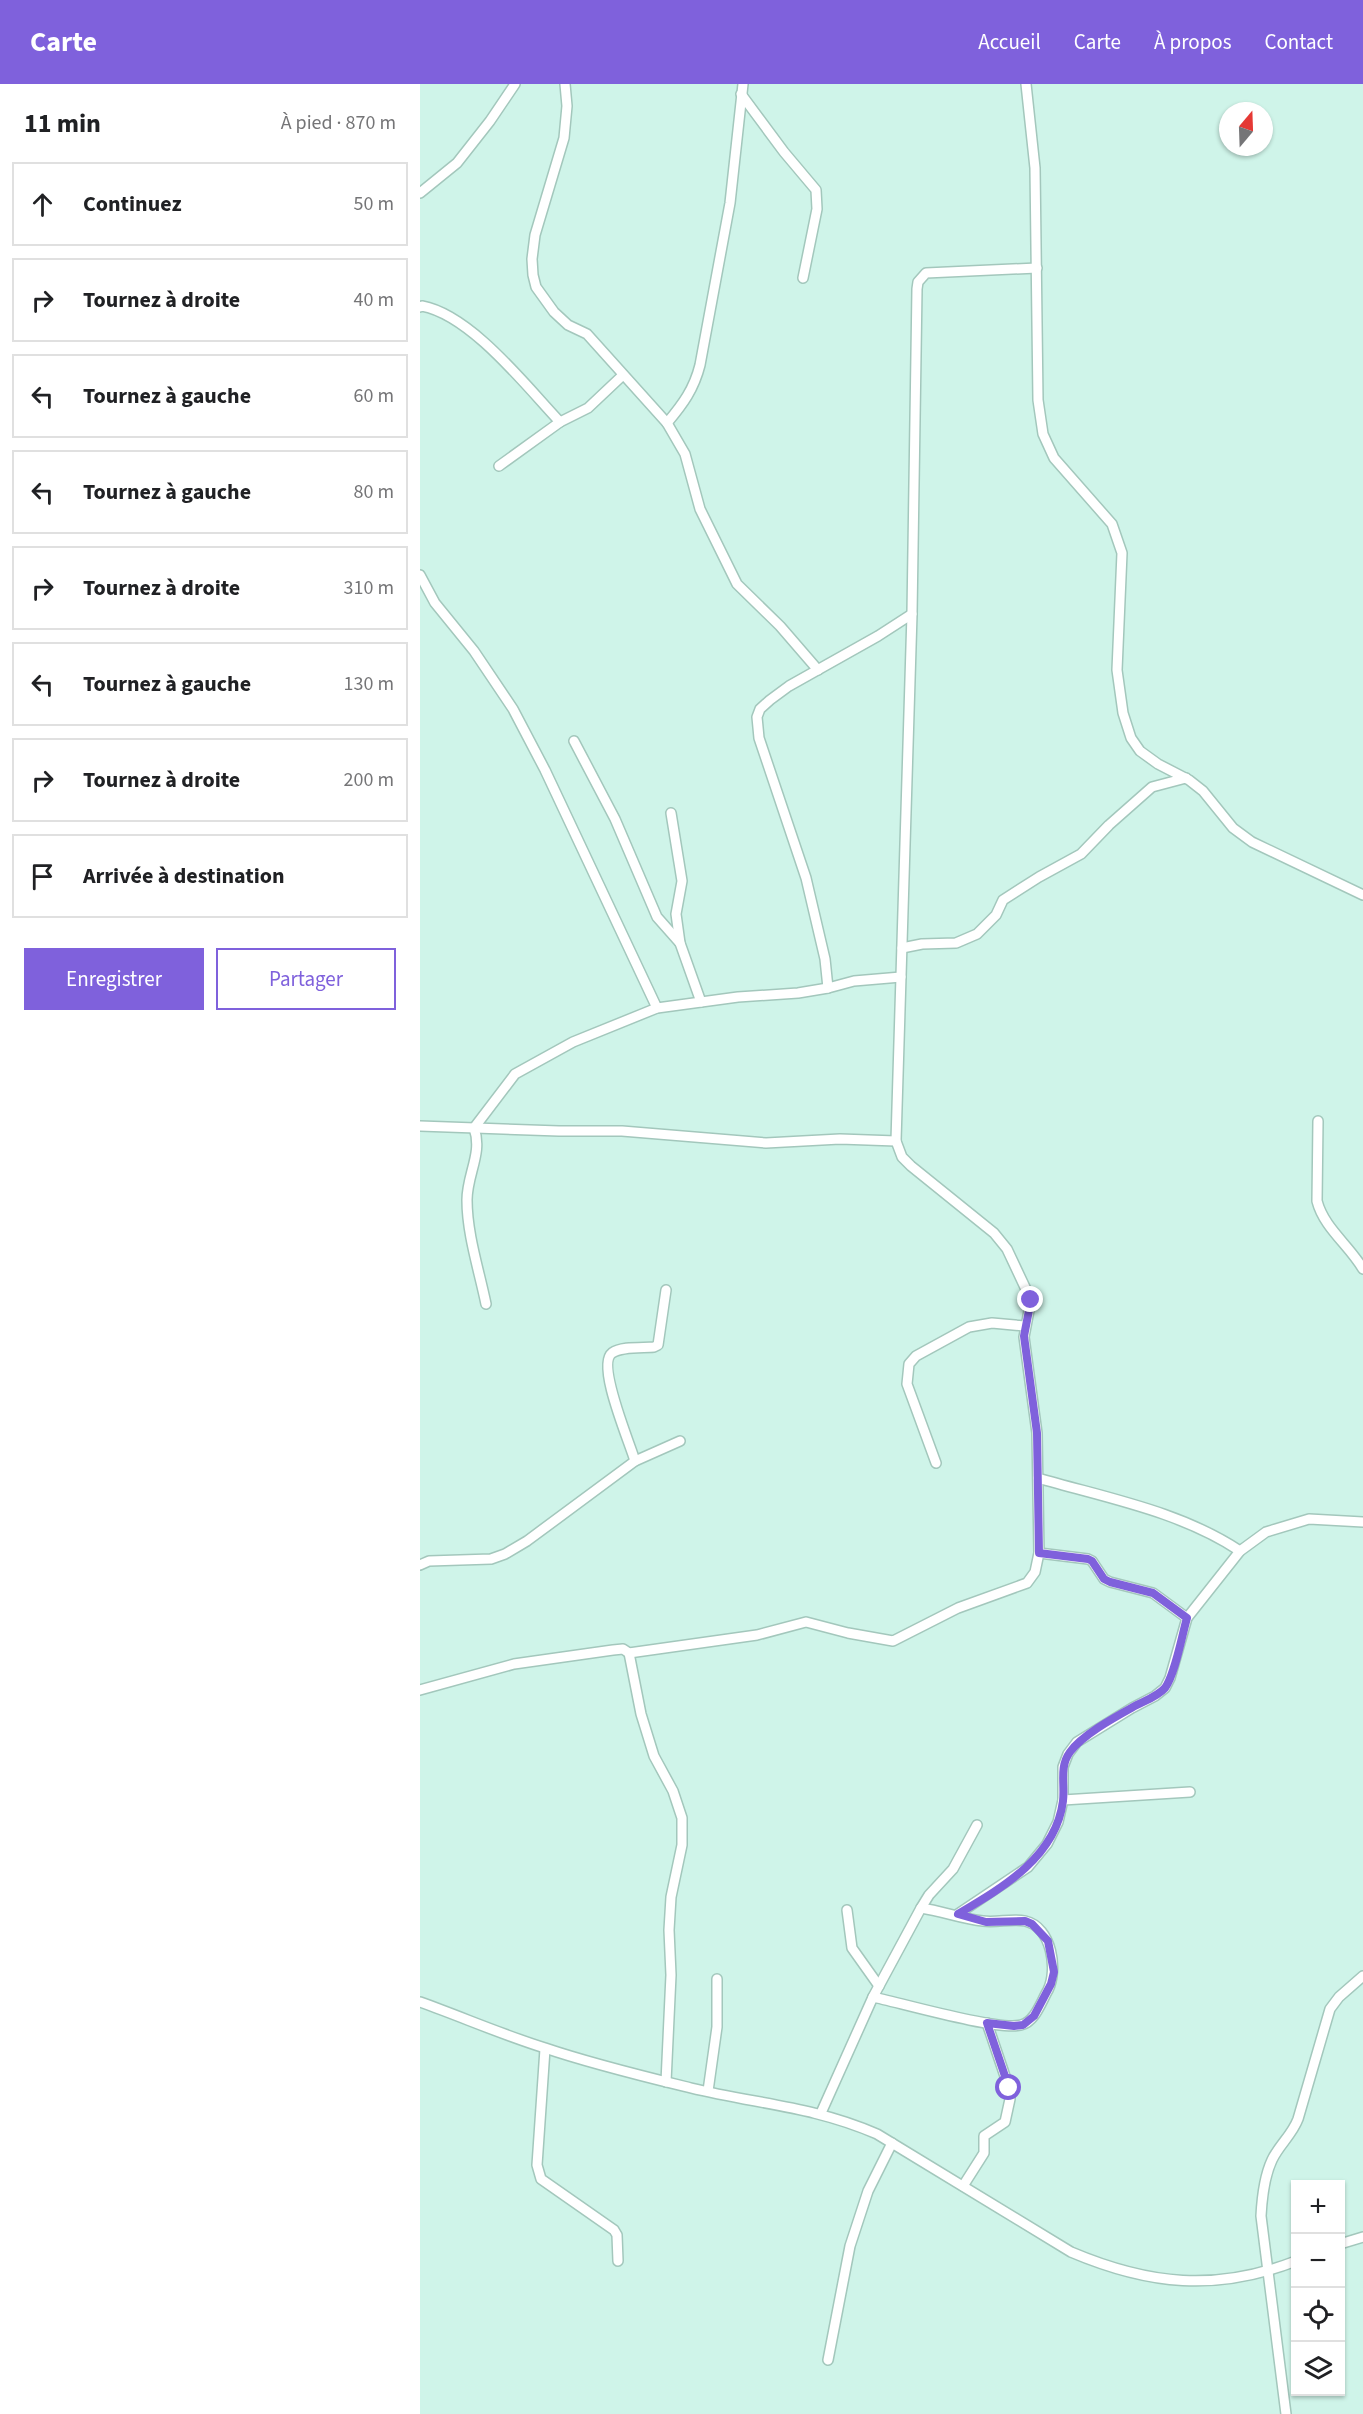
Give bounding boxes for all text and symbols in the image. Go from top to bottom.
text: Carte [30,22,97,62]
text: Accueil [978,27,1041,57]
text: Carte [1074,27,1121,57]
text: À propos [1154,27,1231,57]
text: Contact [1264,27,1333,57]
north arrow [1219,102,1273,156]
text: 11 min [24,105,101,142]
text: À pied · 870 m [281,109,396,137]
icon: ahead [26,188,59,221]
text: Continuez [83,188,182,220]
text: 50 m [354,190,394,218]
icon: right [26,284,59,317]
text: Tournez à droite [83,284,240,316]
text: 40 m [354,286,394,314]
icon: left [26,380,59,413]
text: Tournez à gauche [83,380,251,412]
text: 60 m [354,382,394,410]
icon: left [26,476,59,509]
text: Tournez à gauche [83,476,251,508]
text: 80 m [354,478,394,506]
icon: right [26,572,59,605]
text: Tournez à droite [83,572,240,604]
text: 310 m [344,574,394,602]
icon: left [26,668,59,701]
text: Tournez à gauche [83,668,251,700]
text: 130 m [344,670,394,698]
icon: right [26,764,59,797]
text: Tournez à droite [83,764,240,796]
text: 200 m [344,766,394,794]
icon: arrive [26,860,59,893]
text: Arrivée à destination [83,860,285,892]
button: Enregistrer [24,948,204,1010]
button: Partager [216,948,396,1010]
route end [1017,1286,1043,1312]
route start [995,2074,1021,2100]
map controls [1291,2180,1345,2396]
button: + [1291,2180,1345,2234]
button: − [1291,2234,1345,2288]
button: locate [1291,2288,1345,2342]
button: layers [1291,2342,1345,2396]

